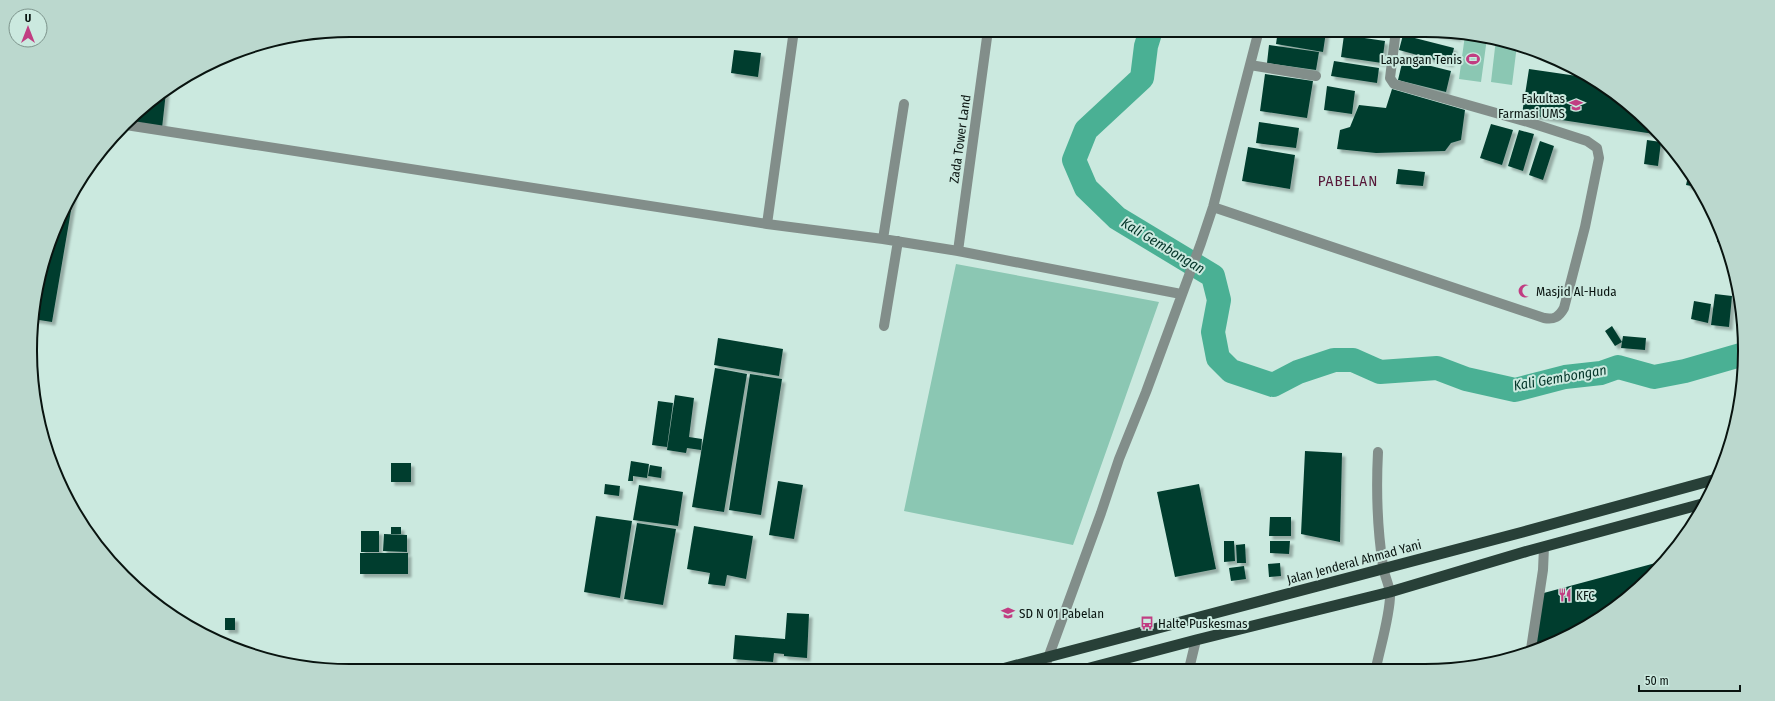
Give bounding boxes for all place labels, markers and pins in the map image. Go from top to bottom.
sports icon: Lapangan Tenis [1465,51,1481,67]
place label: Lapangan Tenis [1380,52,1462,67]
place label: Fakultas Farmasi UMS [1498,91,1565,121]
school or university icon: Fakultas Farmasi UMS [1568,97,1584,113]
mosque icon: Masjid Al-Huda [1517,283,1533,299]
place label: Masjid Al-Huda [1536,284,1617,299]
restaurant icon: KFC [1557,587,1573,603]
place label: KFC [1576,588,1595,603]
school or university icon: SD N 01 Pabelan [1000,605,1016,621]
place label: SD N 01 Pabelan [1019,606,1104,621]
bus stop icon: Halte Puskesmas [1139,615,1155,631]
place label: Halte Puskesmas [1158,616,1248,631]

